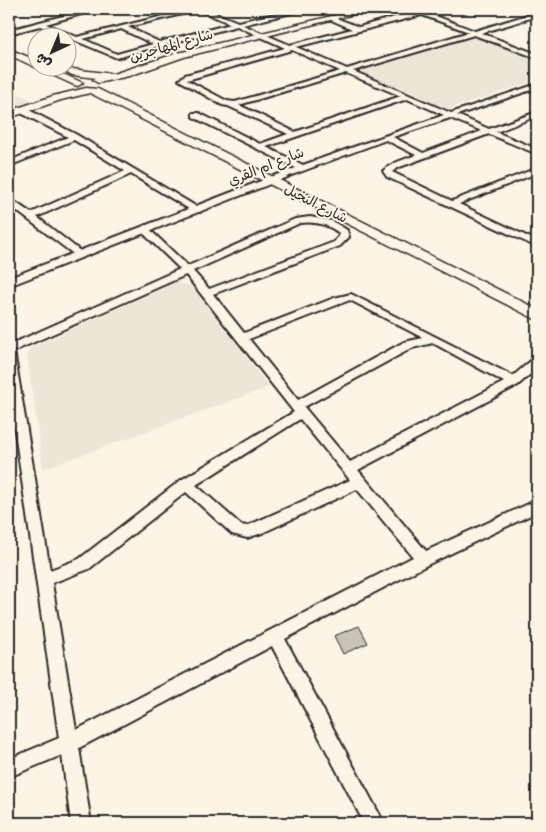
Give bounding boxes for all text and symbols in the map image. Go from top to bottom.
street label: شارع المهاجرين [126,22,216,69]
north arrow [28,28,78,78]
text: ش [29,47,58,75]
street label: شارع ام القري [224,140,308,193]
street label: شارع النخيل [279,177,352,230]

